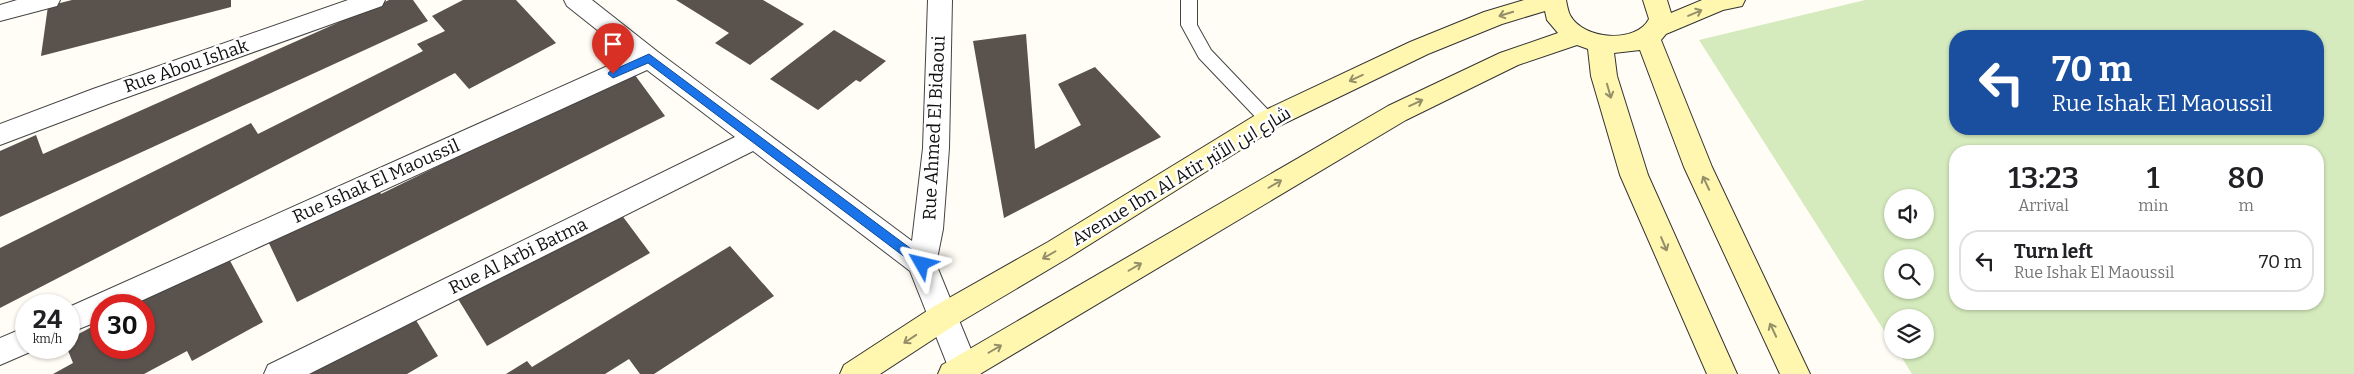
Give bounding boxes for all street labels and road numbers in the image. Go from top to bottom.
street label: Rue Abou Ishak [121,34,252,98]
street label: Rue Ahmed El Bidaoui [918,35,950,221]
street label: Avenue Ibn Al Atir شارع ابن الأثير [1067,102,1295,251]
street label: Rue Ishak El Maoussil [289,134,463,228]
street label: Rue Al Arbi Batma [445,213,591,299]

